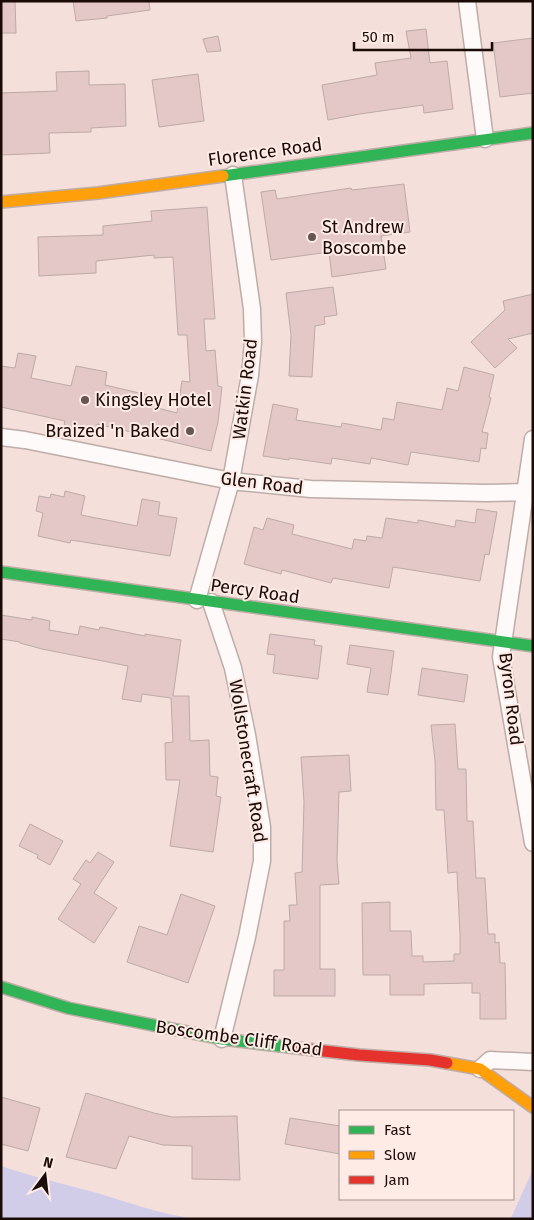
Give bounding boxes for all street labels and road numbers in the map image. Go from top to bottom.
street label: Florence Road [206,133,324,171]
street label: Watkin Road [228,337,262,441]
street label: Glen Road [219,467,305,499]
street label: Percy Road [209,574,301,608]
street label: Byron Road [494,651,528,747]
street label: Wollstonecraft Road [224,678,272,844]
street label: Boscombe Cliff Road [154,1015,324,1061]

